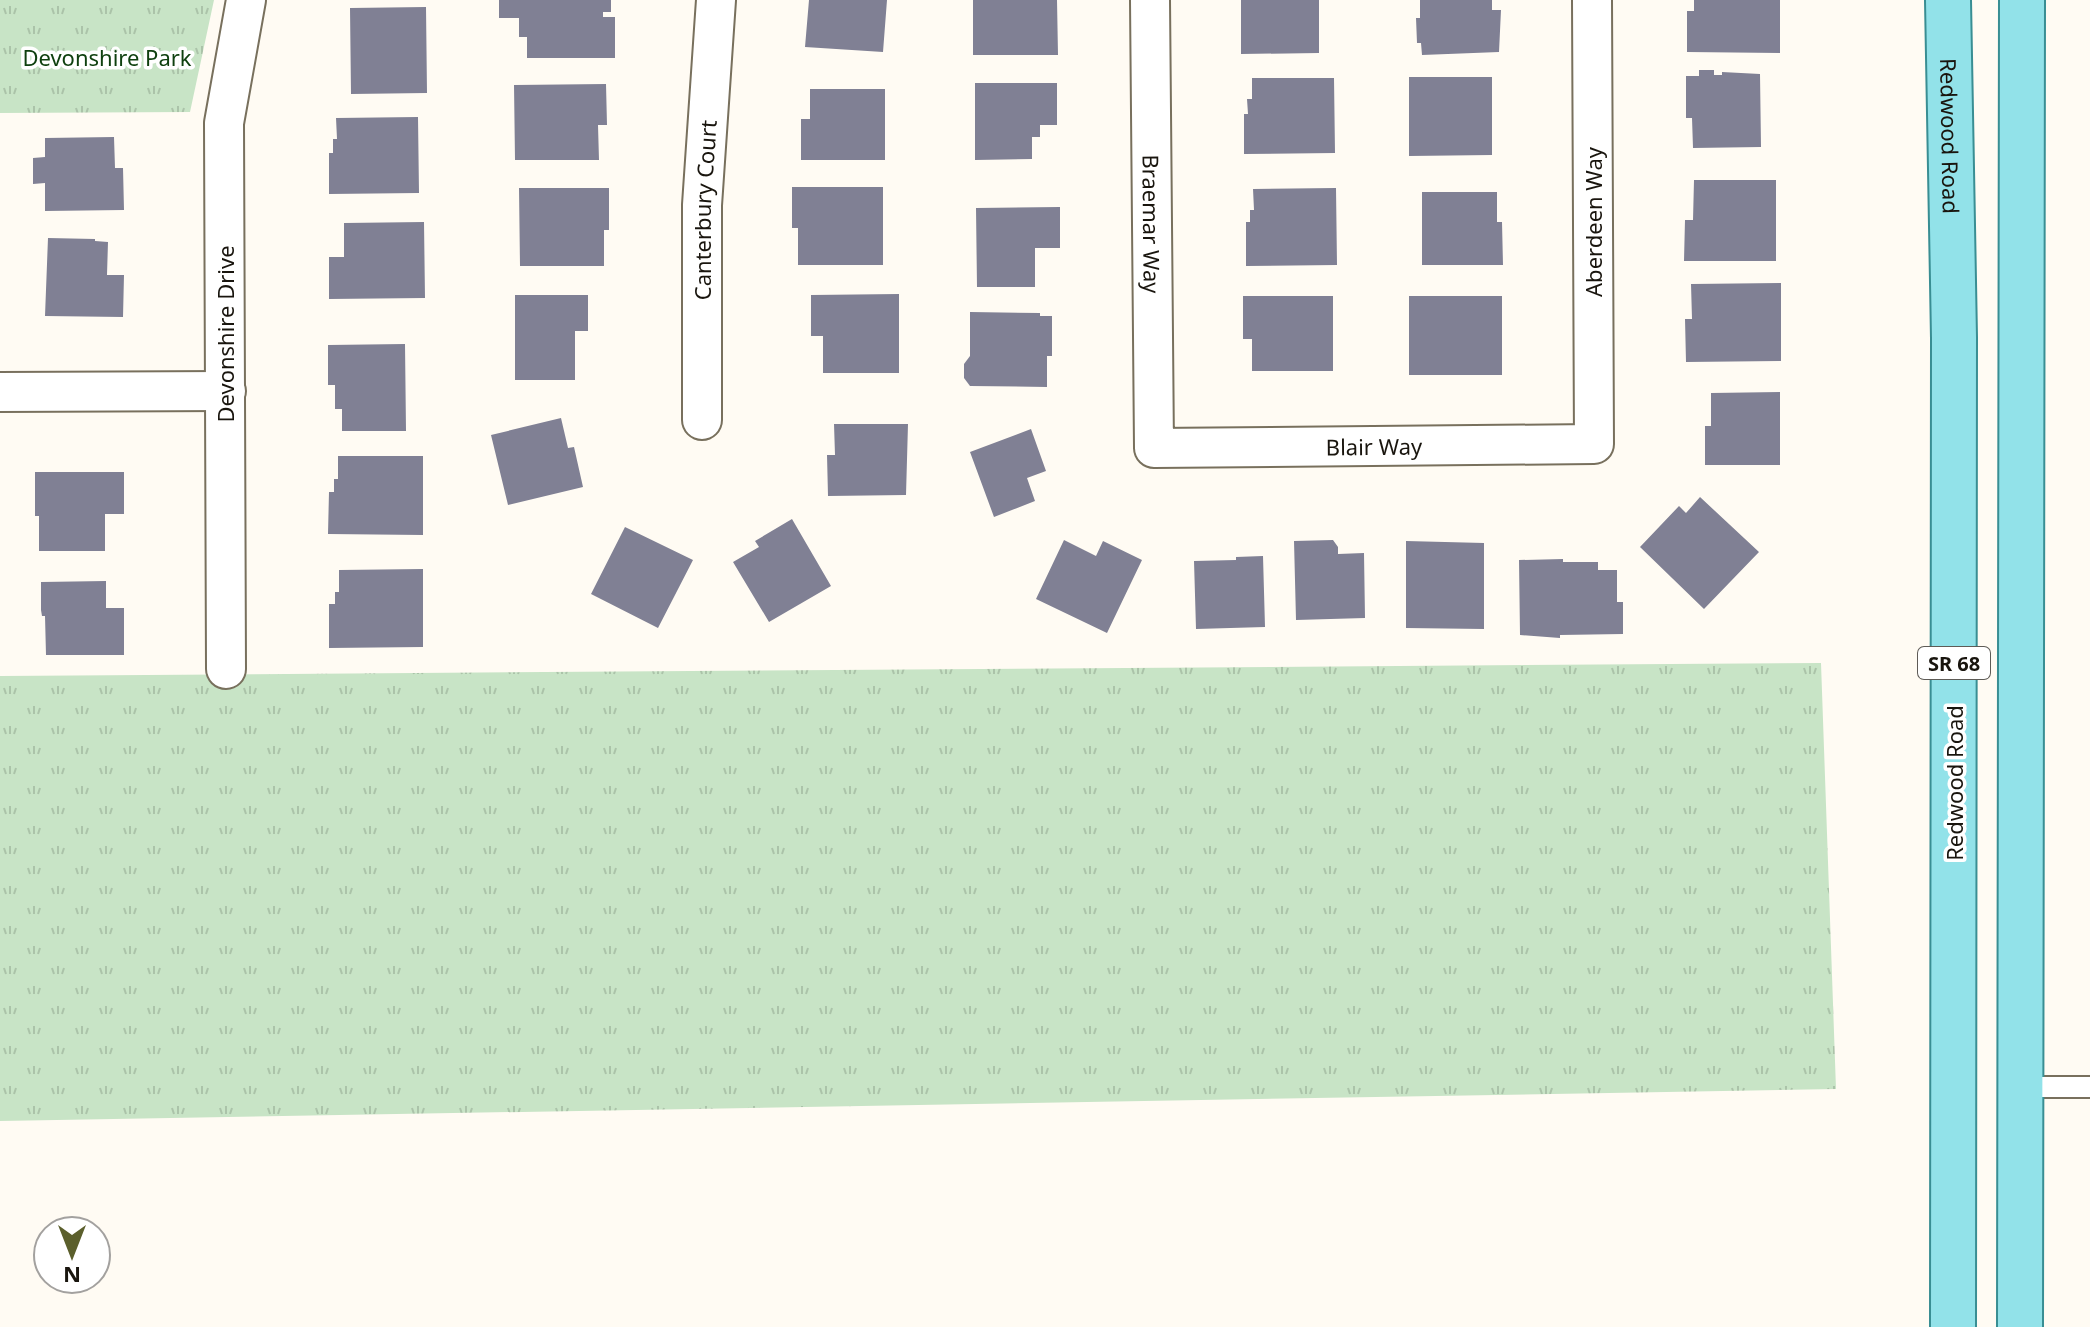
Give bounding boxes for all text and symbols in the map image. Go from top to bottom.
park label: Devonshire Park [22,42,192,72]
street label: Redwood Road [1934,58,1967,214]
street label: Canterbury Court [687,119,723,300]
street label: Aberdeen Way [1578,146,1608,297]
street label: Braemar Way [1136,154,1168,294]
street label: Devonshire Drive [210,245,240,423]
street label: Blair Way [1326,431,1423,461]
road number: SR 68 [1918,647,1990,679]
street label: Redwood Road [1939,705,1969,861]
north arrow [32,1215,112,1295]
text: N [63,1261,81,1291]

